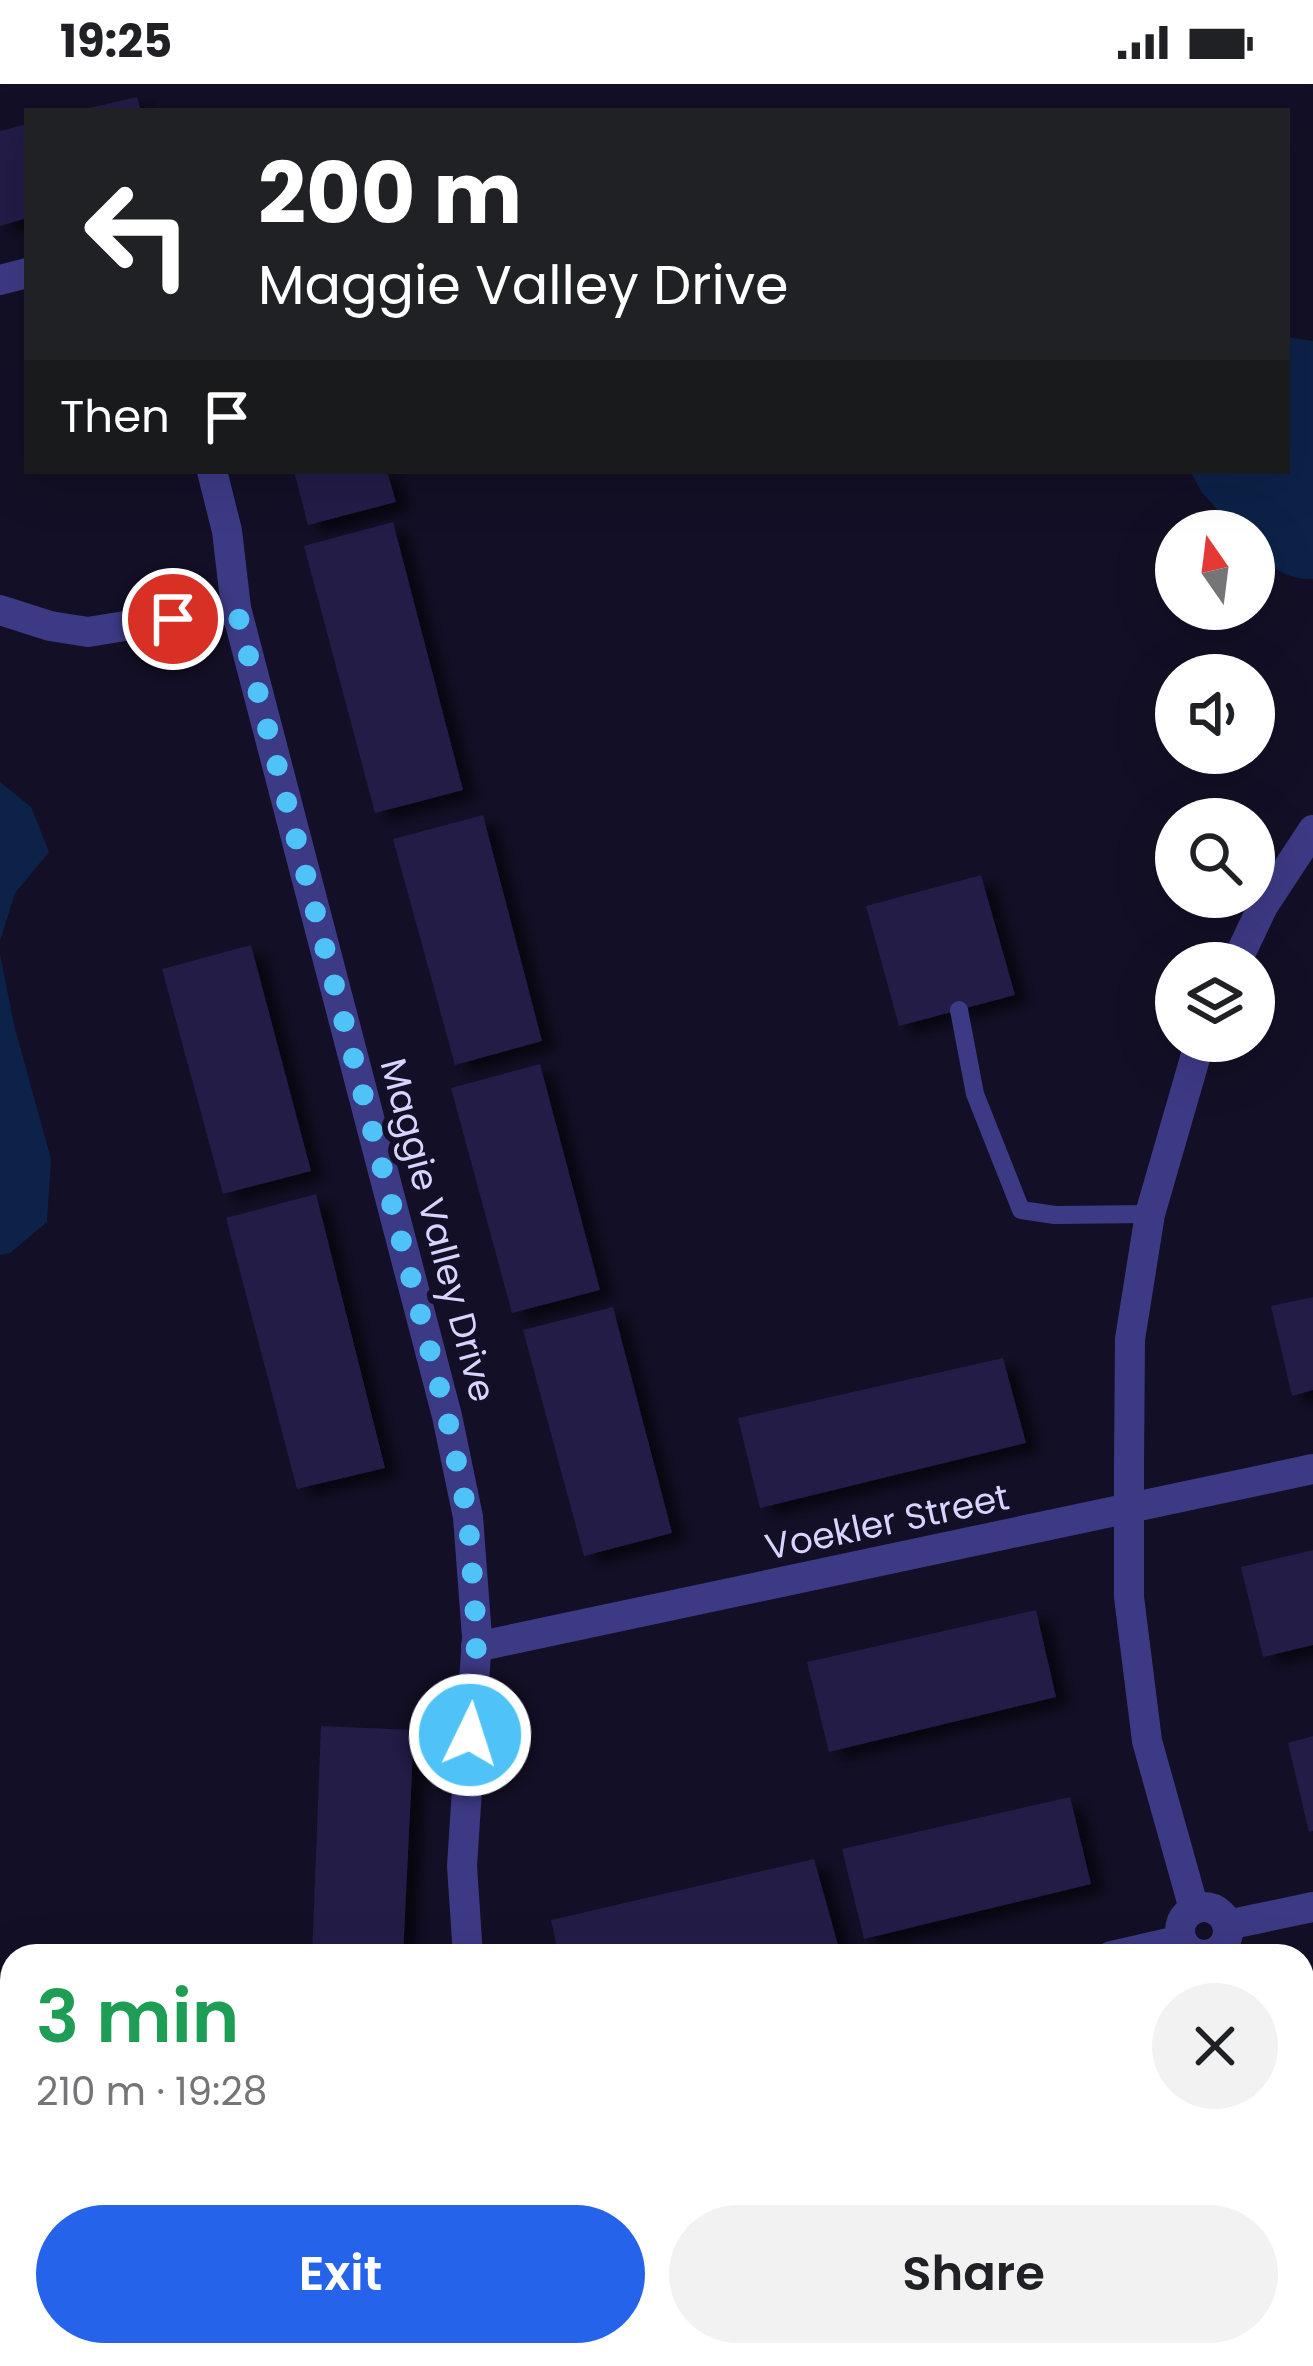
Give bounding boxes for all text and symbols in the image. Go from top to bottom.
text: 19:25 [60,10,172,73]
text: 200 m [258,135,522,252]
icon: left [60,156,216,312]
text: Maggie Valley Drive [258,247,788,323]
icon: arrive [194,384,260,450]
text: Then [60,385,170,448]
north arrow [1155,510,1275,630]
map controls [1155,510,1275,1062]
pin [122,568,224,670]
icon: arrive [140,586,206,652]
button: sound [1155,654,1275,774]
button: search [1155,798,1275,918]
button: layers [1155,942,1275,1062]
street label: Maggie Valley Drive [368,1053,508,1407]
street label: Voekler Street [760,1471,1014,1573]
position arrow [407,1672,533,1798]
text: 3 min [36,1966,239,2067]
button: close [1152,1983,1278,2109]
text: 210 m · 19:28 [36,2064,267,2119]
button: Exit [36,2205,645,2343]
button: Share [669,2205,1278,2343]

